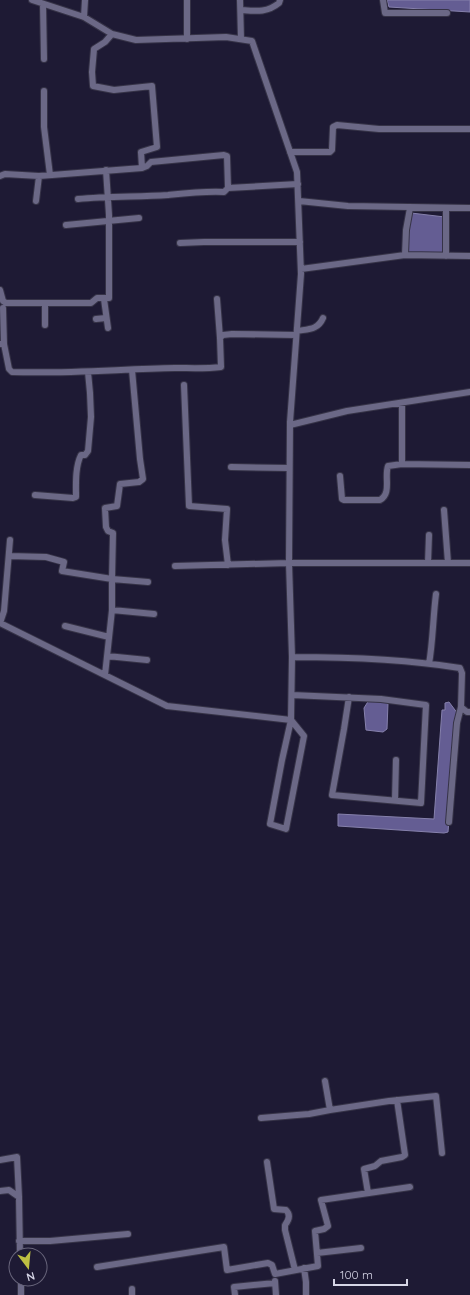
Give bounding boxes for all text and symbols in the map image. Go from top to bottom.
north arrow [8,1247,48,1287]
scale bar [334,1261,407,1287]
text: 100 m [340,1267,373,1282]
text: N [25,1269,37,1284]

